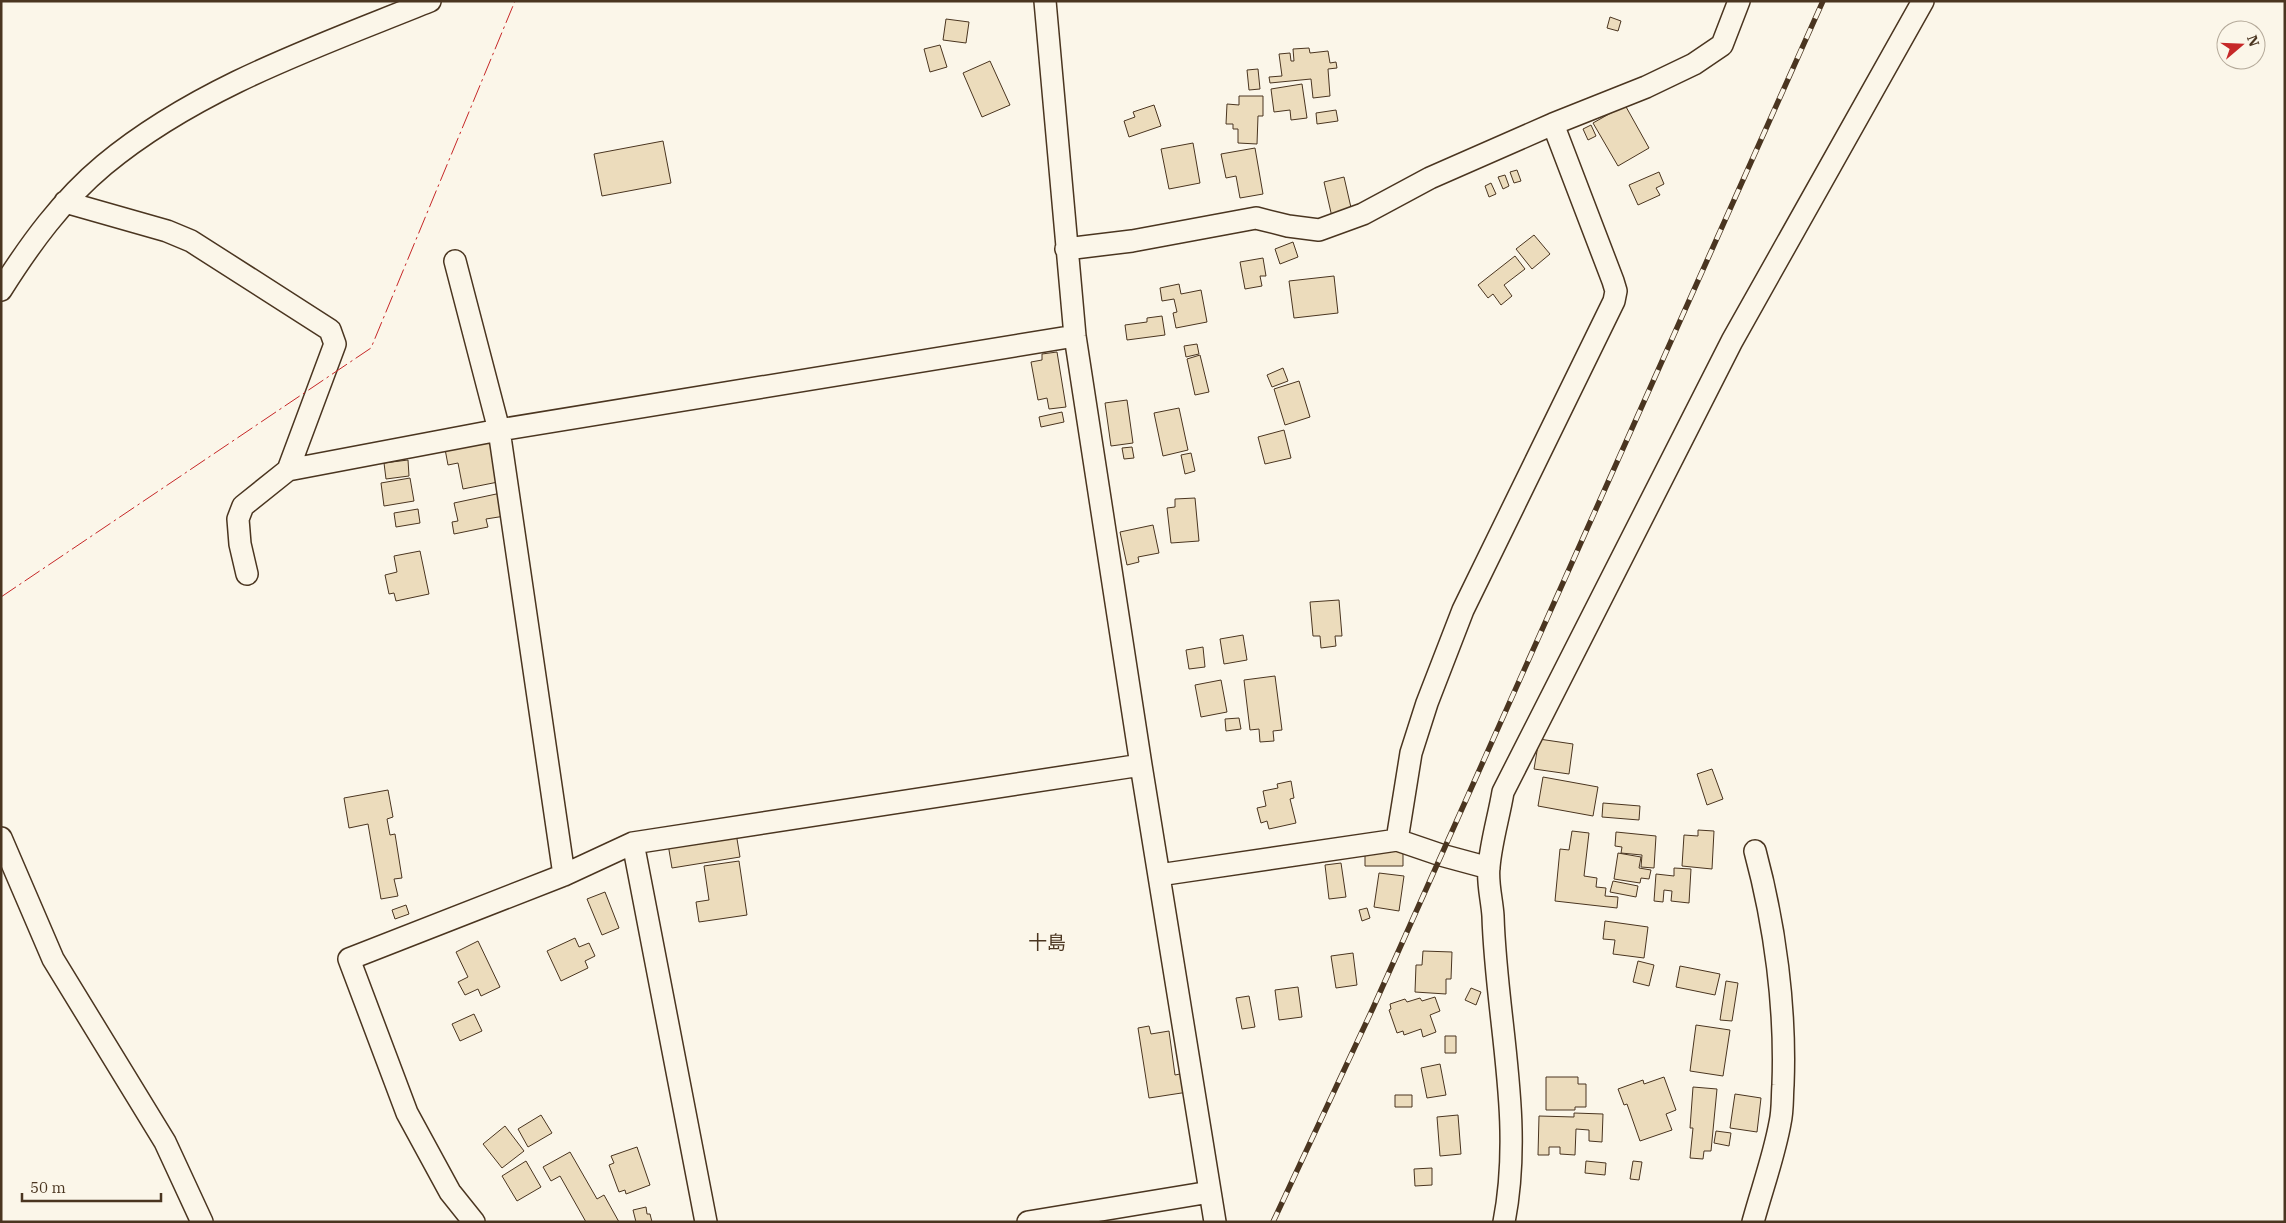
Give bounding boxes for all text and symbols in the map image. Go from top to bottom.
north arrow [2216,20,2266,70]
text: N [2243,33,2264,49]
district label: 十島 [1028,930,1066,954]
scale bar [22,1170,161,1202]
text: 50 m [30,1178,66,1197]

